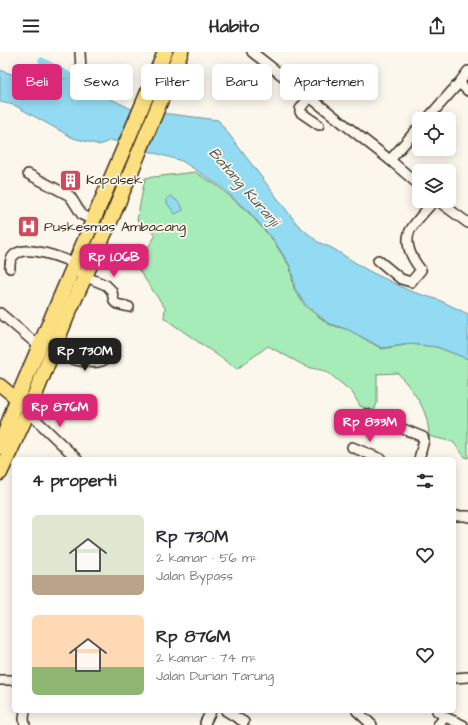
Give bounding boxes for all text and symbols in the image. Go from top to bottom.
text: Habito [209,14,259,39]
icon: menu [20,15,42,37]
icon: share [426,15,448,37]
chip: Beli [12,64,62,100]
chip: Sewa [70,64,133,100]
chip: Filter [141,64,204,100]
chip: Baru [212,64,272,100]
chip: Apartemen [280,64,378,100]
map controls [412,112,456,208]
button: locate [412,112,456,156]
water label: Batang Kuranji [203,143,285,233]
button: layers [412,164,456,208]
building icon: Kapolsek [58,167,84,193]
place label: Kapolsek [86,170,143,190]
hospital icon: Puskesmas Ambacang [16,214,42,240]
place label: Puskesmas Ambacang [44,217,186,237]
pin: Rp 1.06B [73,244,155,278]
text: Rp 1.06B [89,248,139,266]
pin: Rp 730M [48,338,122,372]
text: Rp 730M [57,342,113,360]
pin: Rp 876M [23,394,97,428]
text: Rp 876M [31,398,89,416]
pin: Rp 833M [333,409,407,443]
text: Rp 833M [343,413,397,431]
text: 4 properti [32,469,116,493]
icon: filters [414,470,436,492]
text: Rp 730M [156,525,228,549]
icon: home [64,531,112,579]
icon: heart [414,544,436,566]
text: 2 kamar · 56 m² [156,549,257,567]
text: Jalan Bypass [156,567,233,585]
text: Rp 876M [156,625,231,649]
icon: home [64,631,112,679]
icon: heart [414,644,436,666]
text: 2 kamar · 74 m² [156,649,256,667]
text: Jalan Durian Tarung [156,667,274,685]

